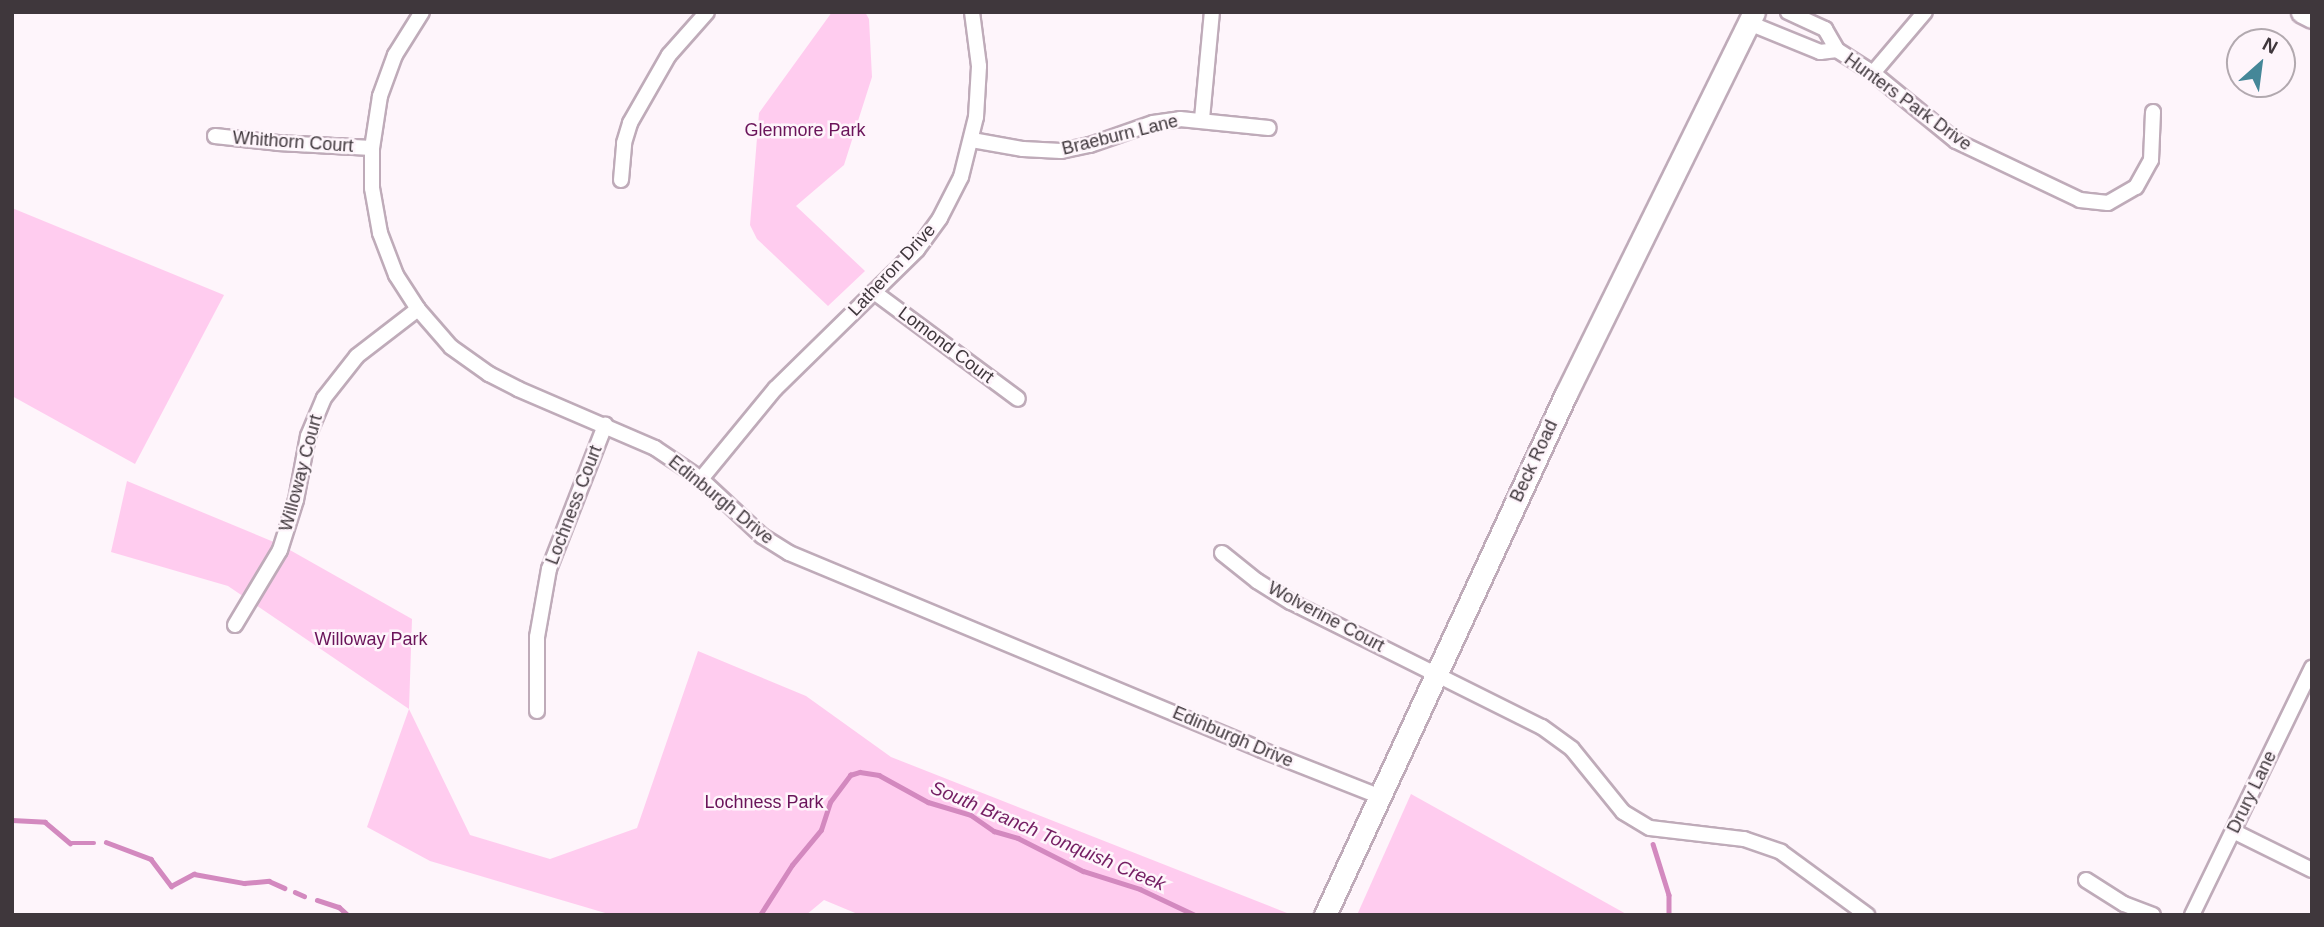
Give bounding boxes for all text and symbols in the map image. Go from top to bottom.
north arrow [2226,28,2296,98]
text: N [2259,33,2281,58]
street label: Hunters Park Drive [1840,49,1976,155]
street label: Braeburn Lane [1060,110,1180,160]
park label: Glenmore Park [744,119,866,141]
street label: Whithorn Court [232,127,354,157]
street label: Latheron Drive [844,219,940,321]
street label: Lomond Court [894,302,998,388]
street label: Willoway Court [275,412,327,534]
street label: Beck Road [1506,417,1562,505]
street label: Lochness Court [541,442,607,568]
street label: Edinburgh Drive [664,451,778,549]
street label: Wolverine Court [1264,577,1388,657]
park label: Willoway Park [314,628,428,650]
street label: Edinburgh Drive [1169,702,1297,772]
street label: Drury Lane [2223,747,2281,837]
water label: South Branch Tonquish Creek [927,776,1169,896]
park label: Lochness Park [704,791,824,813]

